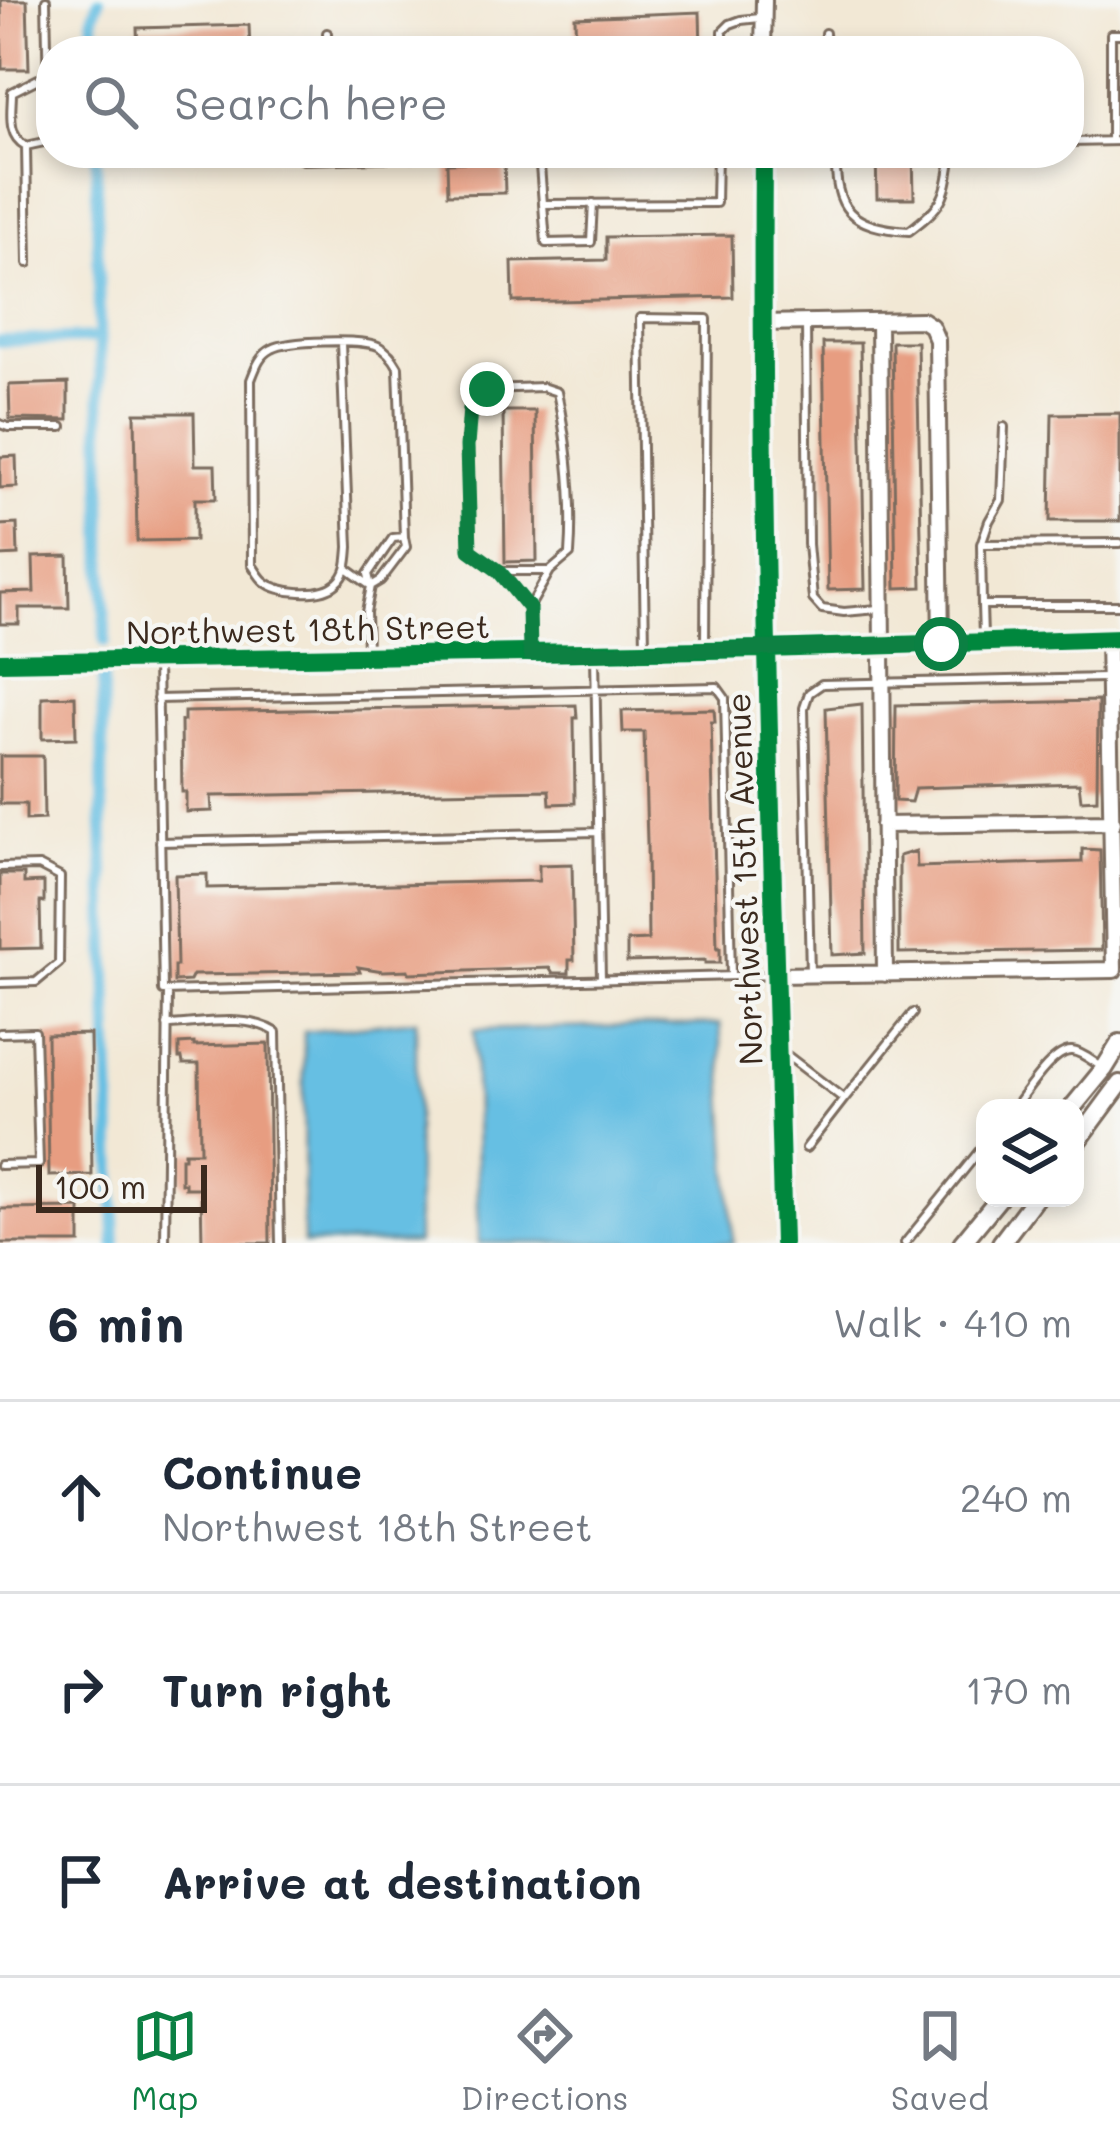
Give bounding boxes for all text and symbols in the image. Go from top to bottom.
search box [36,36,1084,168]
icon: search [78,69,144,135]
text: Search here [174,73,448,131]
route end [460,362,514,416]
street label: Northwest 18th Street [126,603,490,653]
route start [914,617,968,671]
street label: Northwest 15th Avenue [715,692,771,1066]
map controls [976,1099,1084,1207]
button: layers [976,1099,1084,1207]
scale bar [36,1159,207,1212]
text: 100 m [54,1164,146,1207]
text: 6 min [48,1288,184,1355]
text: Walk · 410 m [833,1296,1072,1347]
text: Continue [162,1442,362,1500]
icon: ahead [48,1464,114,1530]
text: 240 m [960,1471,1072,1522]
text: Northwest 18th Street [162,1500,592,1551]
icon: right [48,1656,114,1722]
text: Turn right [162,1660,391,1718]
text: 170 m [965,1663,1072,1714]
icon: arrive [48,1848,114,1914]
text: Arrive at destination [162,1852,642,1910]
tab: Map [131,2003,198,2118]
tab: Directions [461,2003,628,2118]
tab: Saved [891,2003,989,2118]

